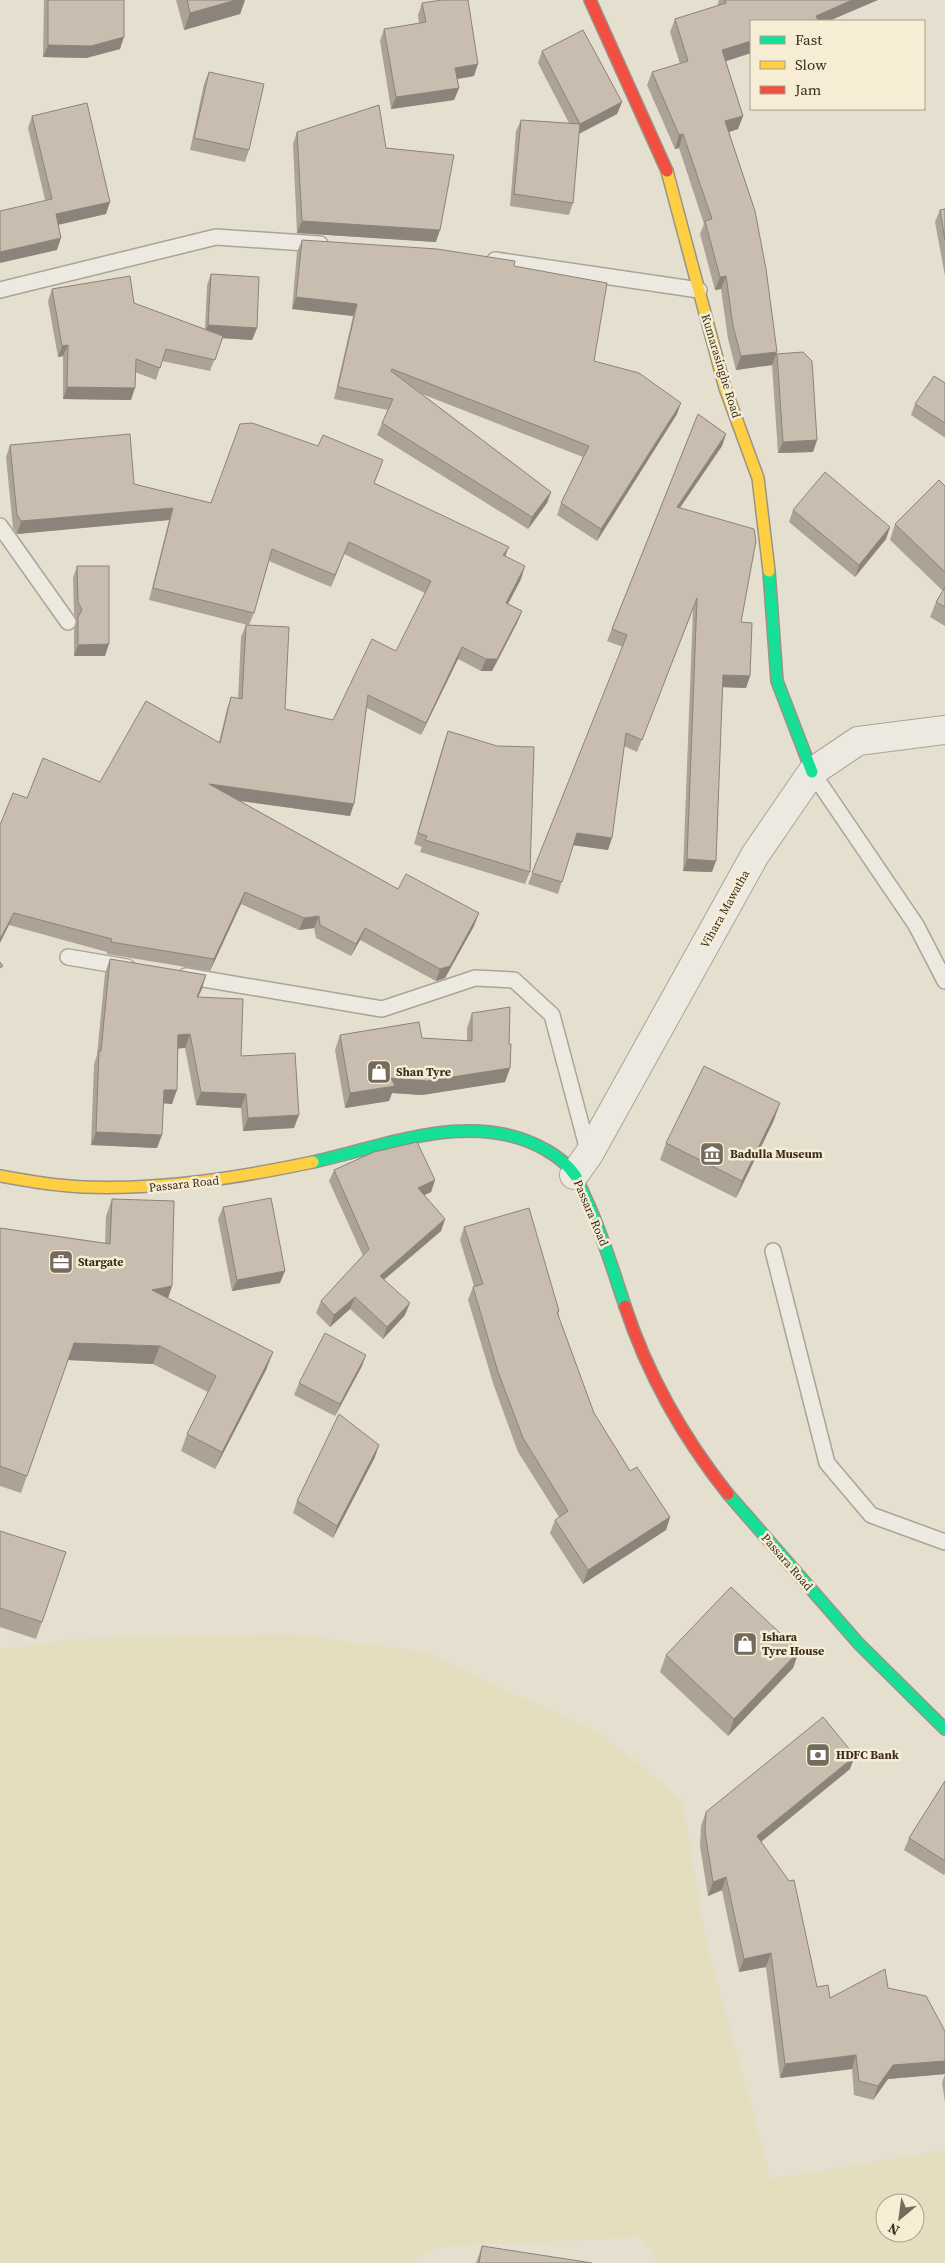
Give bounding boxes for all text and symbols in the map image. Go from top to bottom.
legend [750,20,925,110]
text: Fast [795,29,822,50]
text: Slow [795,54,827,75]
text: Jam [794,79,822,100]
street label: Kumarasinghe Road [698,312,745,420]
street label: Vihara Mawatha [697,866,754,951]
shop icon: Shan Tyre [366,1059,392,1085]
place label: Shan Tyre [396,1064,451,1080]
museum icon: Badulla Museum [699,1141,725,1167]
place label: Badulla Museum [730,1146,823,1162]
street label: Passara Road [148,1172,220,1196]
street label: Passara Road [570,1177,612,1249]
office icon: Stargate [48,1249,74,1275]
place label: Stargate [78,1254,124,1270]
street label: Passara Road [758,1530,816,1594]
place label: Ishara Tyre House [762,1629,824,1659]
shop icon: Ishara Tyre House [732,1631,758,1657]
bank icon: HDFC Bank [805,1742,831,1768]
place label: HDFC Bank [836,1747,900,1763]
north arrow [875,2193,925,2243]
text: N [884,2218,903,2241]

